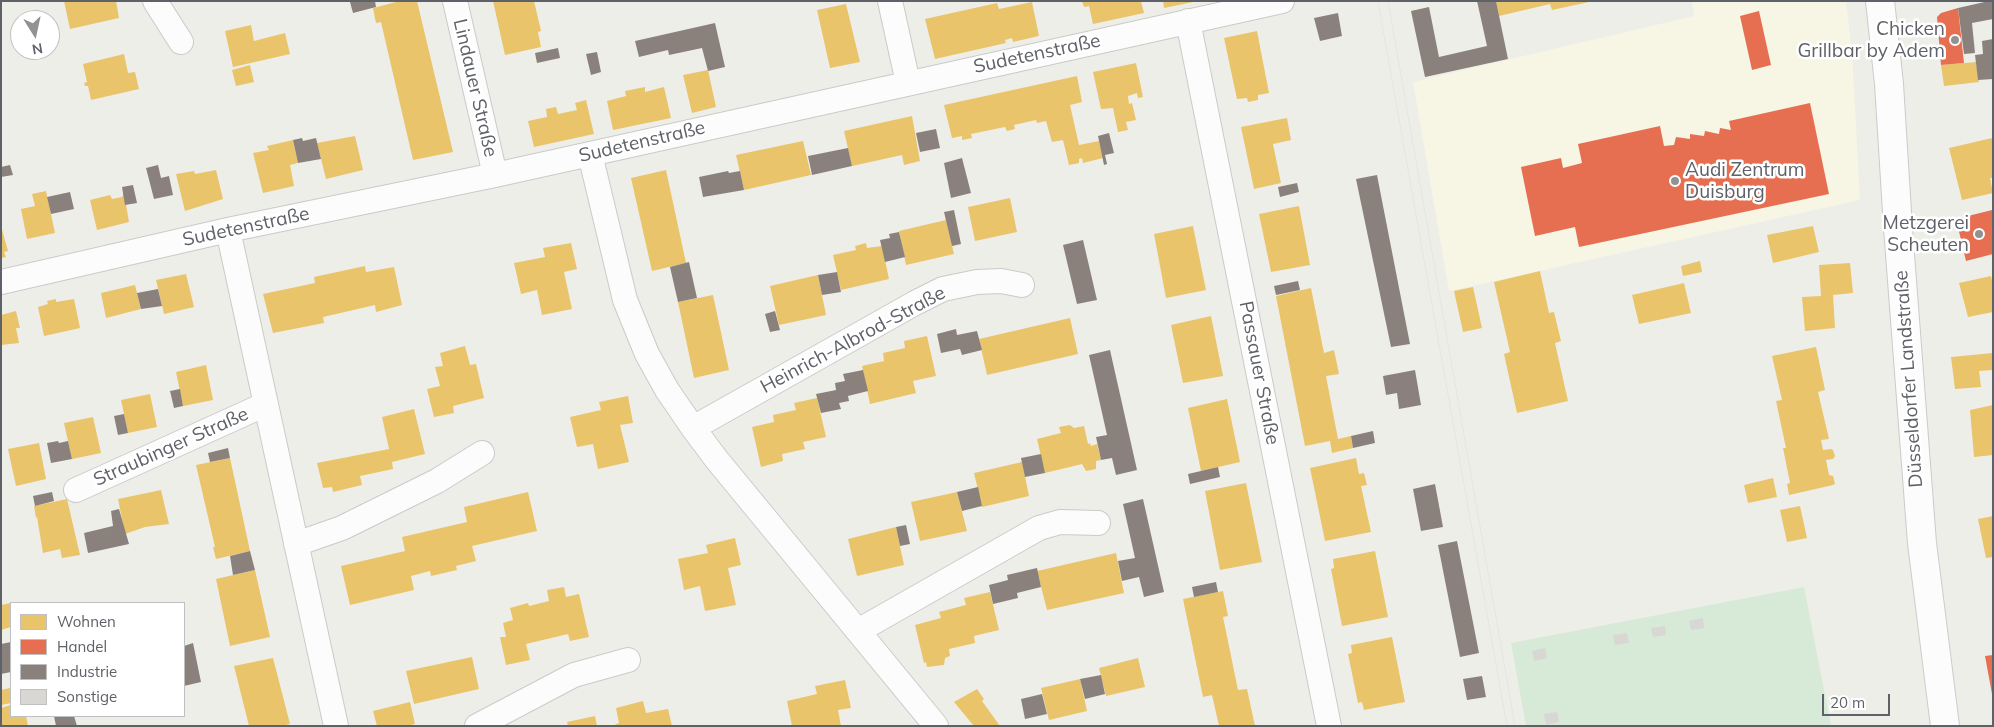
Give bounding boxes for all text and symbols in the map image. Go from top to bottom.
north arrow [10,10,60,60]
street label: Lindauer Straße [448,17,502,159]
place label: Chicken Grillbar by Adem [1797,18,1945,62]
street label: Sudetenstraße [971,29,1103,79]
marker: Chicken Grillbar by Adem [1949,34,1961,46]
text: N [31,39,44,59]
street label: Sudetenstraße [577,116,707,168]
place label: Audi Zentrum Duisburg [1685,159,1805,203]
marker: Audi Zentrum Duisburg [1669,175,1681,187]
street label: Sudetenstraße [180,202,312,252]
place label: Metzgerei Scheuten [1883,212,1969,256]
marker: Metzgerei Scheuten [1973,228,1985,240]
street label: Düsseldorfer Landstraße [1890,270,1928,488]
street label: Heinrich-Albrod-Straße [757,282,949,398]
street label: Passauer Straße [1234,299,1284,447]
street label: Straubinger Straße [90,403,252,491]
legend [10,602,185,717]
text: Wohnen [57,612,116,631]
text: Handel [57,637,107,656]
text: Industrie [57,662,117,681]
scale bar [1824,684,1892,716]
text: Sonstige [57,687,117,706]
text: 20 m [1830,693,1865,712]

